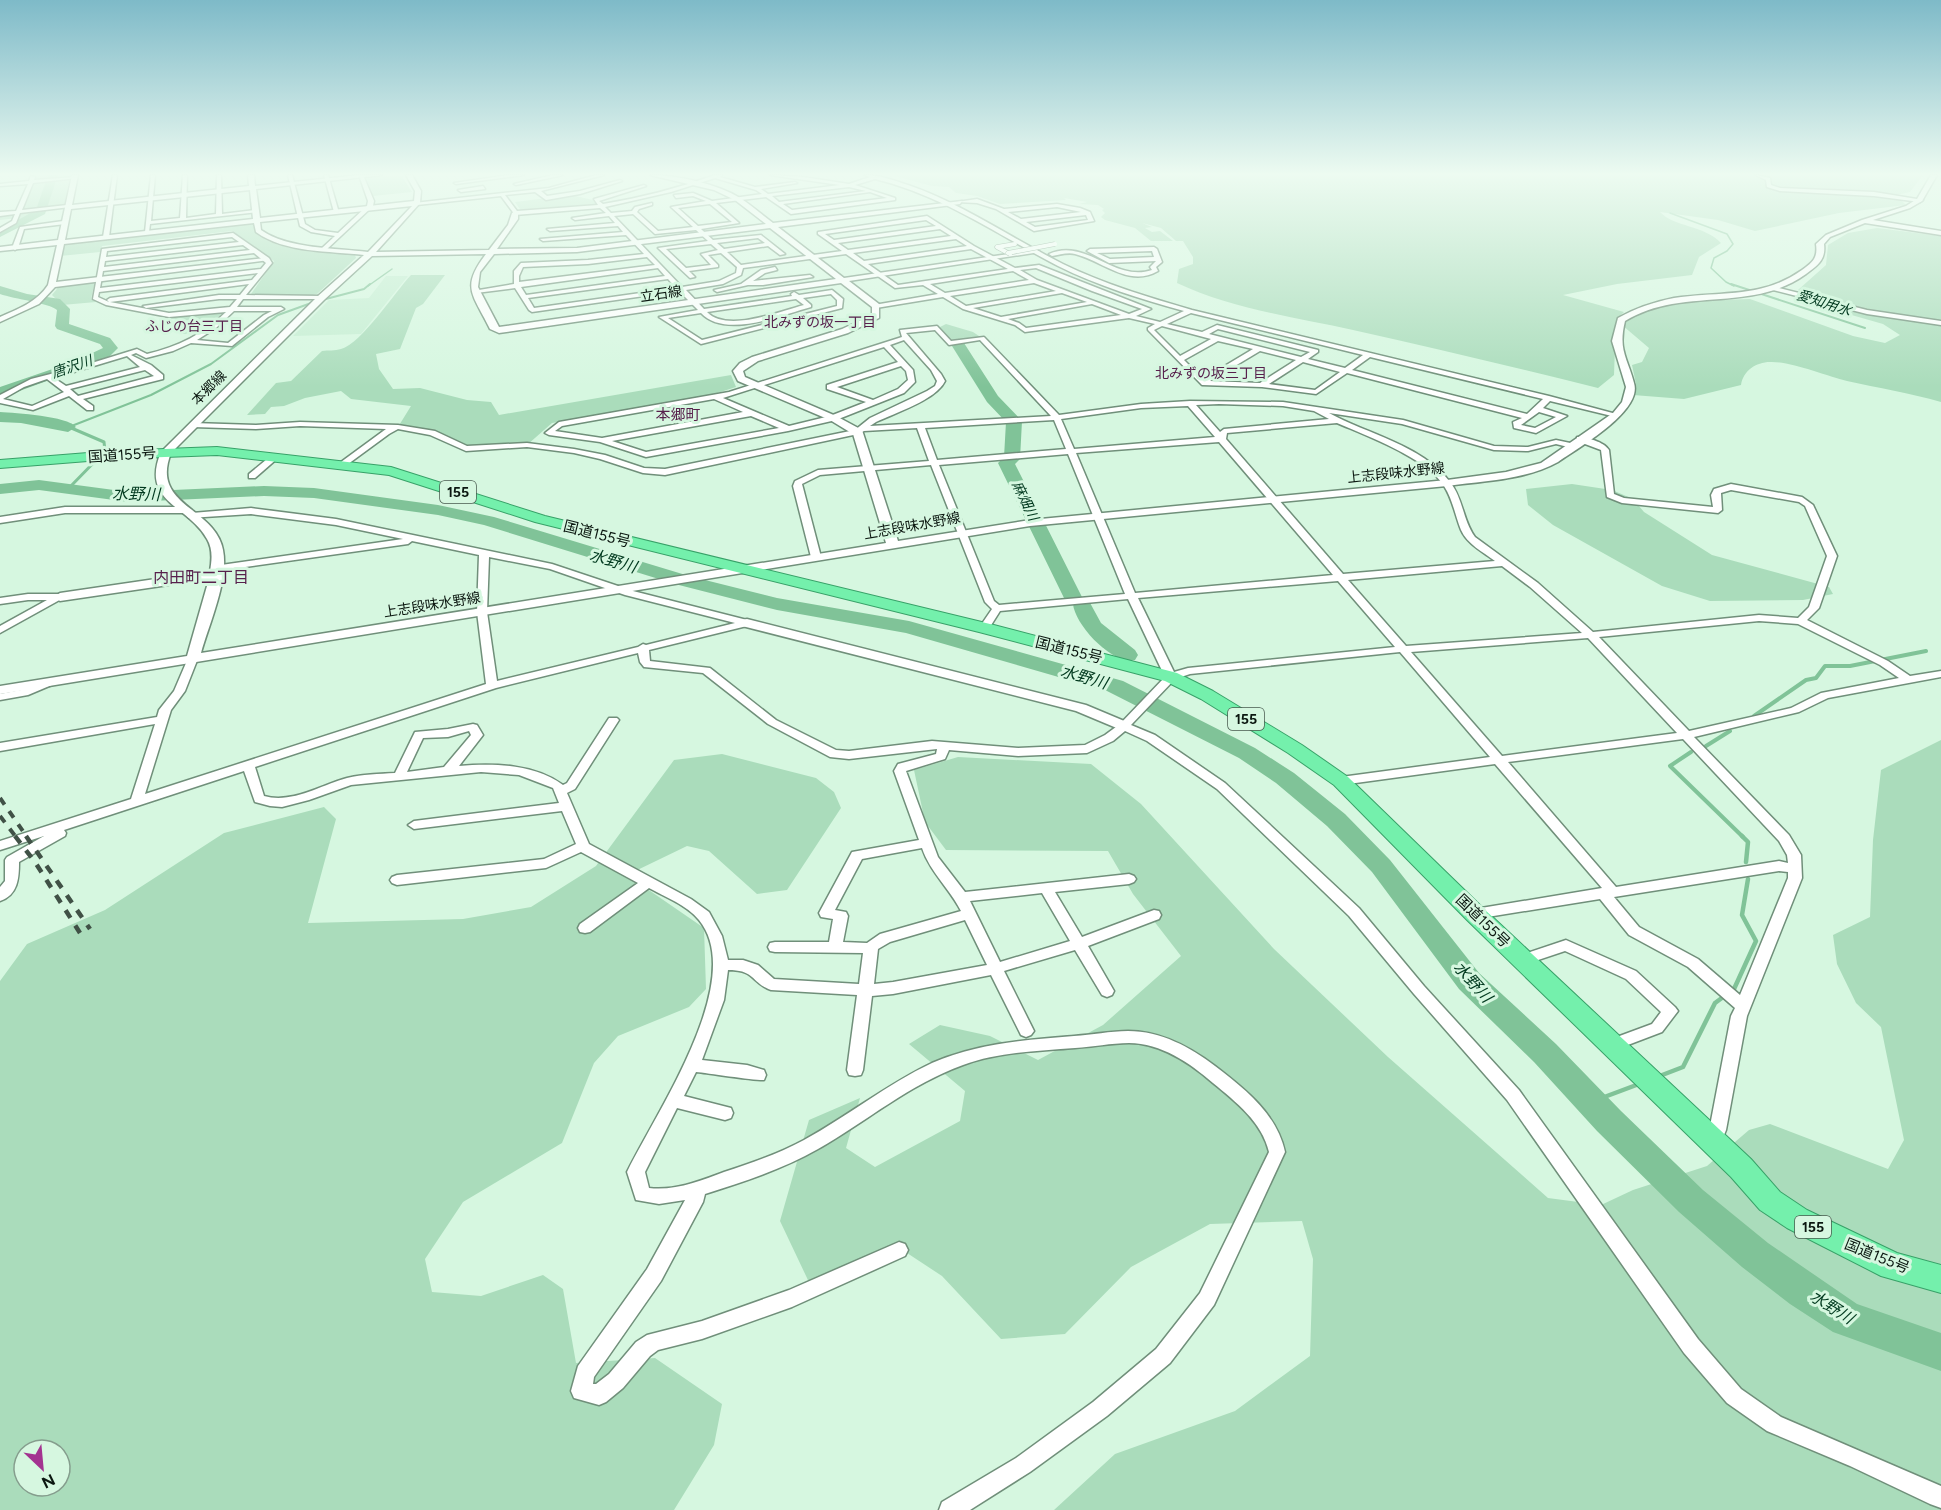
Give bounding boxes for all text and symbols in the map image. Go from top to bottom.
street label: 立石線 [639,283,683,305]
water label: 愛知用水 [1795,286,1855,320]
district label: 北みずの坂一丁目 [764,314,876,331]
district label: ふじの台三丁目 [145,318,243,335]
water label: 唐沢川 [49,351,97,382]
district label: 北みずの坂三丁目 [1155,365,1267,382]
street label: 本郷線 [188,367,230,409]
district label: 本郷町 [655,406,701,424]
street label: 国道155号 [87,444,157,466]
street label: 上志段味水野線 [1346,459,1446,487]
water label: 麻畑川 [1008,478,1043,525]
road number: 155 [440,481,476,503]
water label: 水野川 [112,484,162,504]
street label: 上志段味水野線 [862,509,962,543]
street label: 国道155号 [562,517,632,551]
water label: 水野川 [587,545,641,577]
district label: 内田町二丁目 [153,568,249,587]
street label: 上志段味水野線 [382,589,482,621]
street label: 国道155号 [1034,633,1104,667]
water label: 水野川 [1058,661,1112,693]
road number: 155 [1228,708,1264,730]
street label: 国道155号 [1452,891,1514,951]
water label: 水野川 [1450,958,1497,1008]
road number: 155 [1795,1216,1831,1238]
street label: 国道155号 [1842,1235,1912,1277]
water label: 水野川 [1807,1286,1859,1329]
north arrow [12,1438,72,1498]
text: N [39,1470,58,1492]

